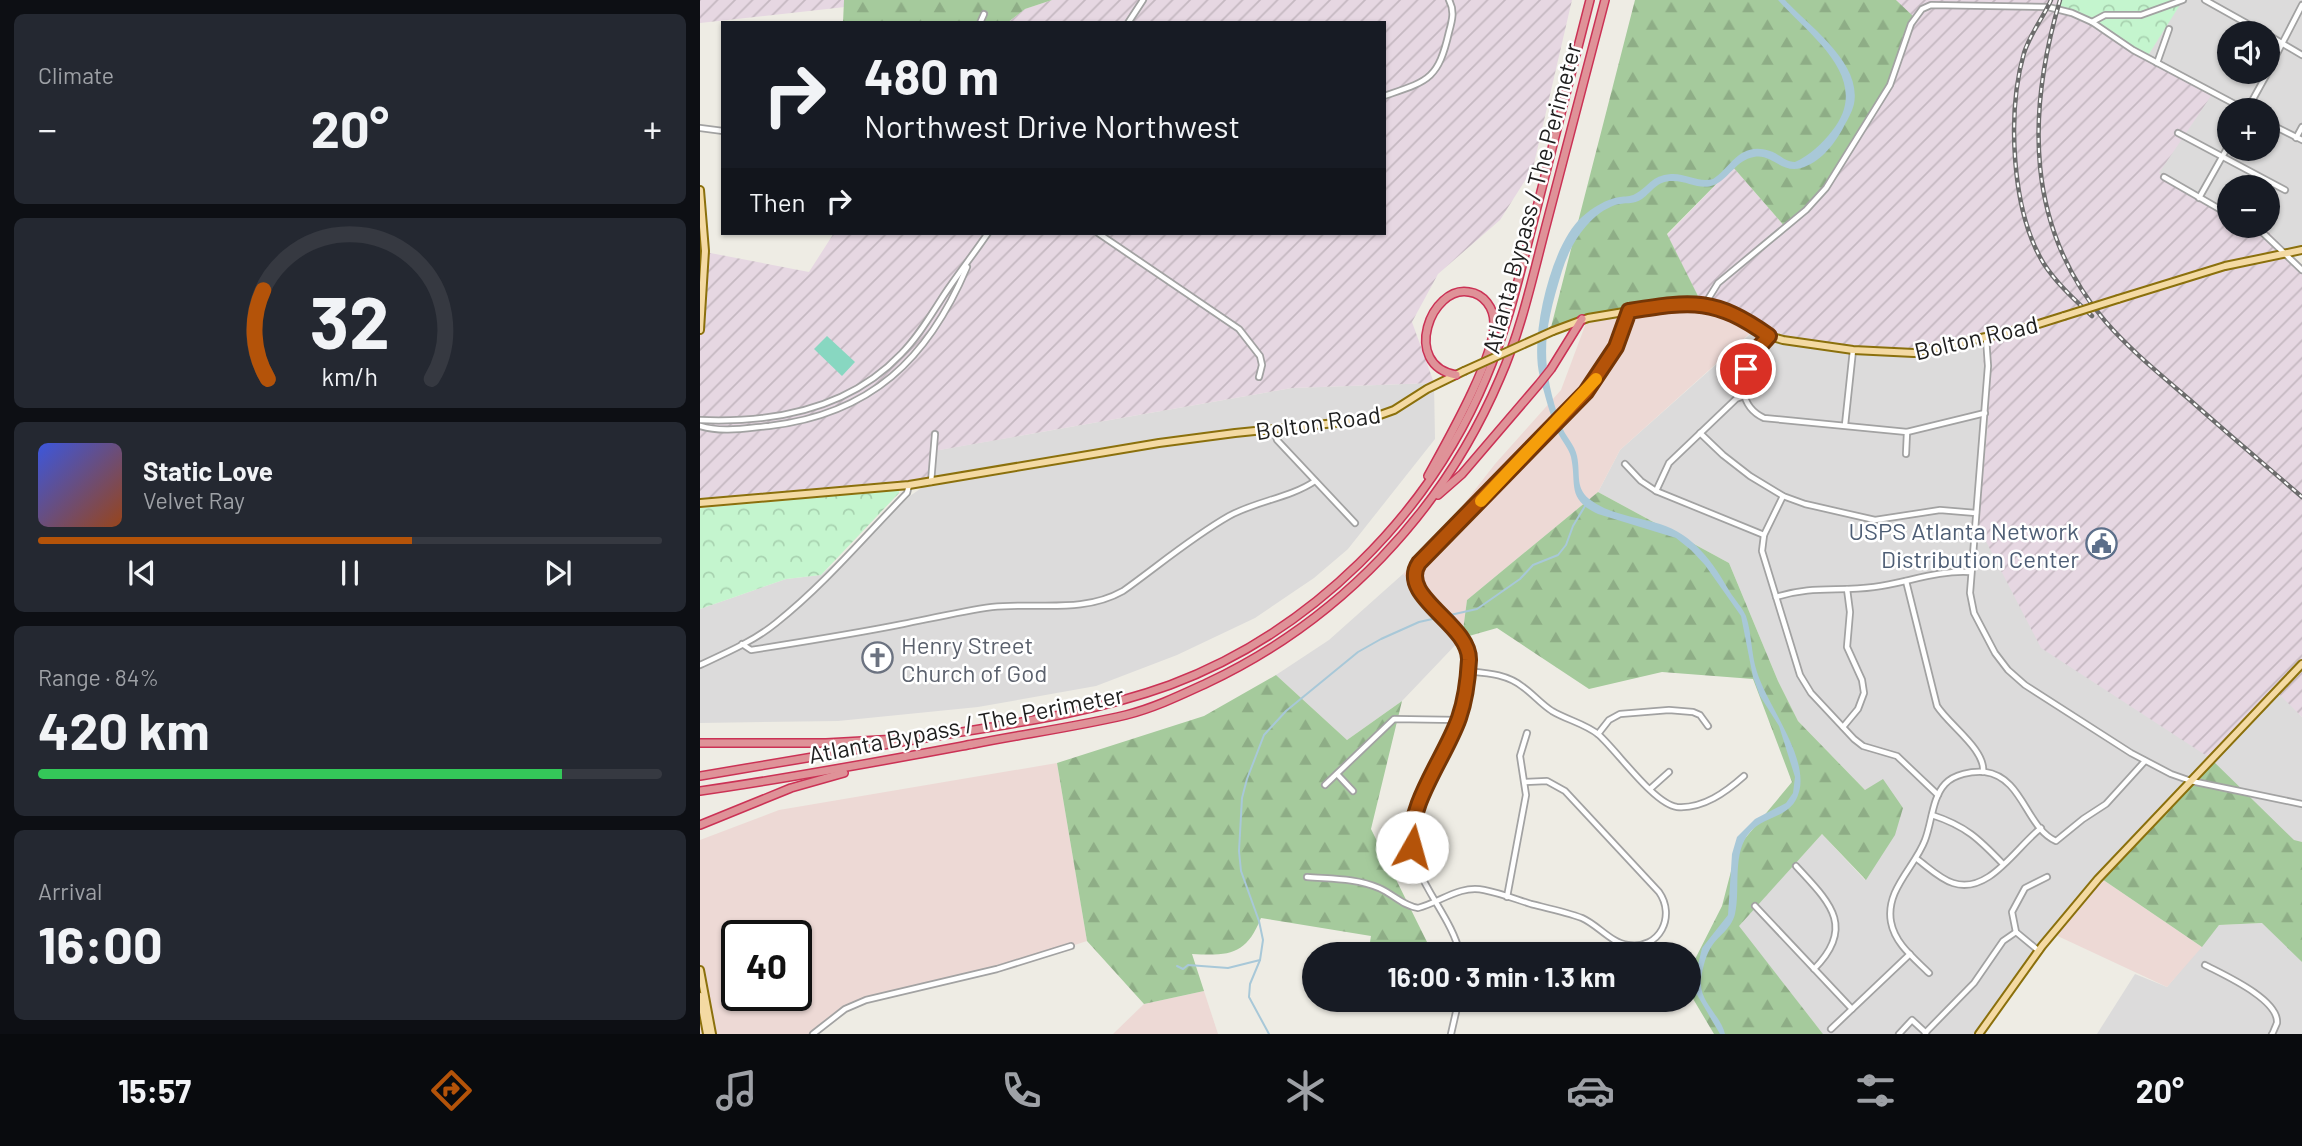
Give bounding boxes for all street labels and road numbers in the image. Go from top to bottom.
street label: Atlanta Bypass / The Perimeter [1476,39,1587,357]
street label: Bolton Road [1911,309,2041,365]
street label: Bolton Road [1254,399,1382,445]
street label: Atlanta Bypass / The Perimeter [806,679,1126,769]

